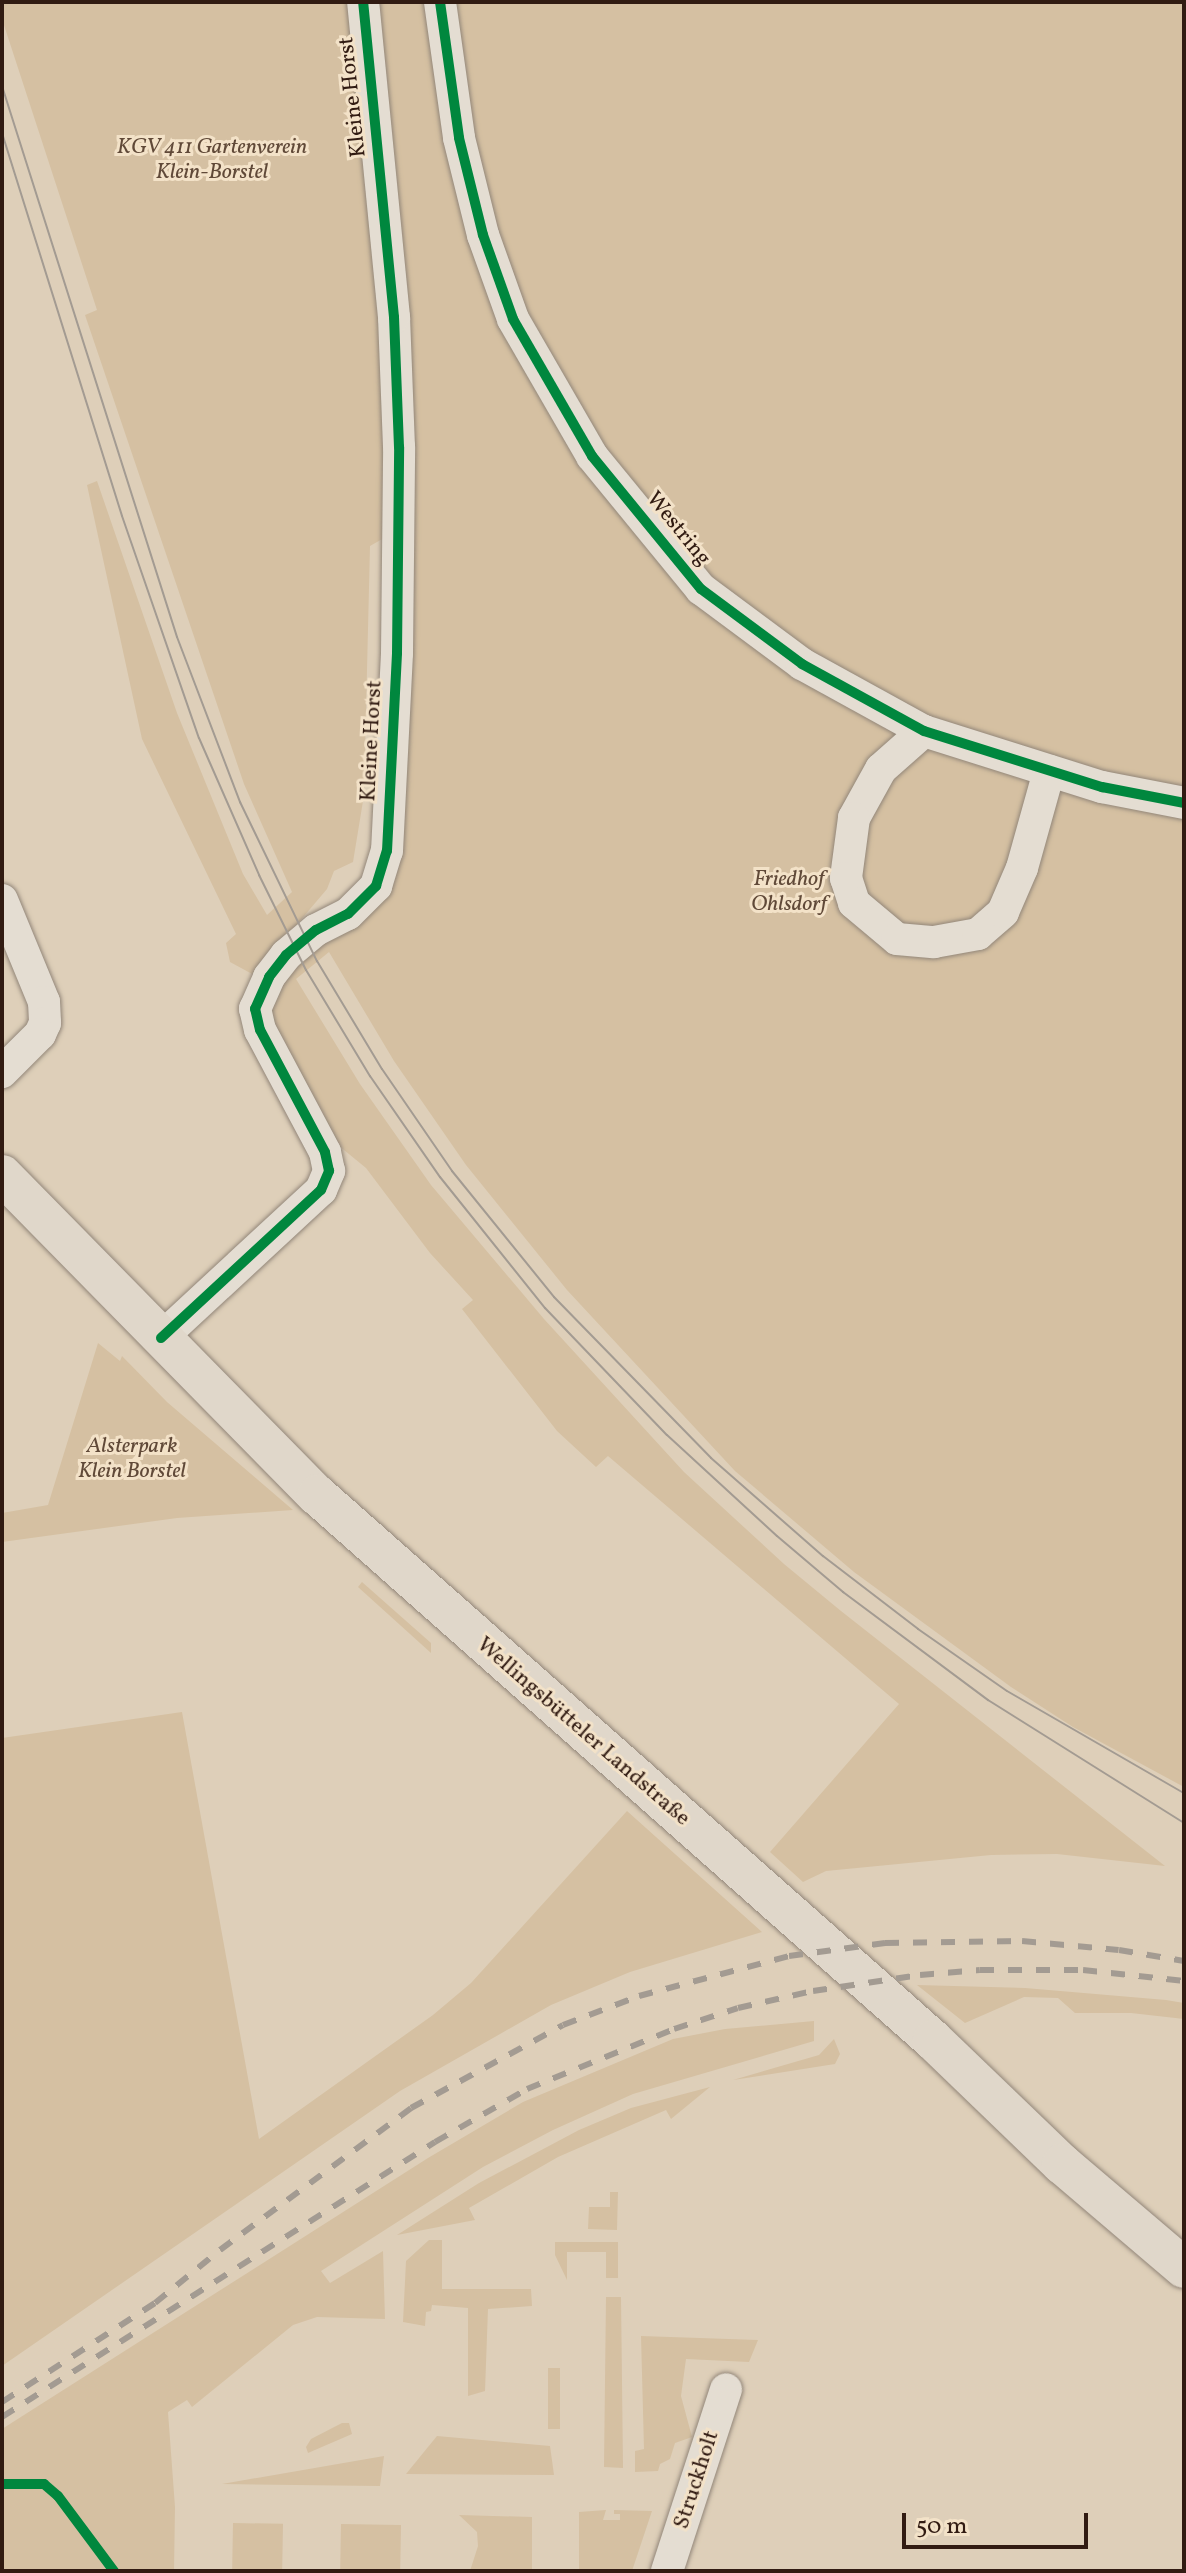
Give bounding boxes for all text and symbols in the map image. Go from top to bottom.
street label: Kleine Horst [334,35,372,159]
park label: KGV 411 Gartenverein Klein-Borstel [117,134,307,186]
street label: Westring [640,486,716,572]
street label: Kleine Horst [356,680,388,802]
park label: Friedhof Ohlsdorf [751,866,827,918]
park label: Alsterpark Klein Borstel [78,1433,186,1484]
street label: Wellingsbütteler Landstraße [471,1632,695,1832]
street label: Struckholt [669,2428,725,2532]
scale bar [906,2497,1092,2547]
text: 50 m [916,2510,968,2544]

